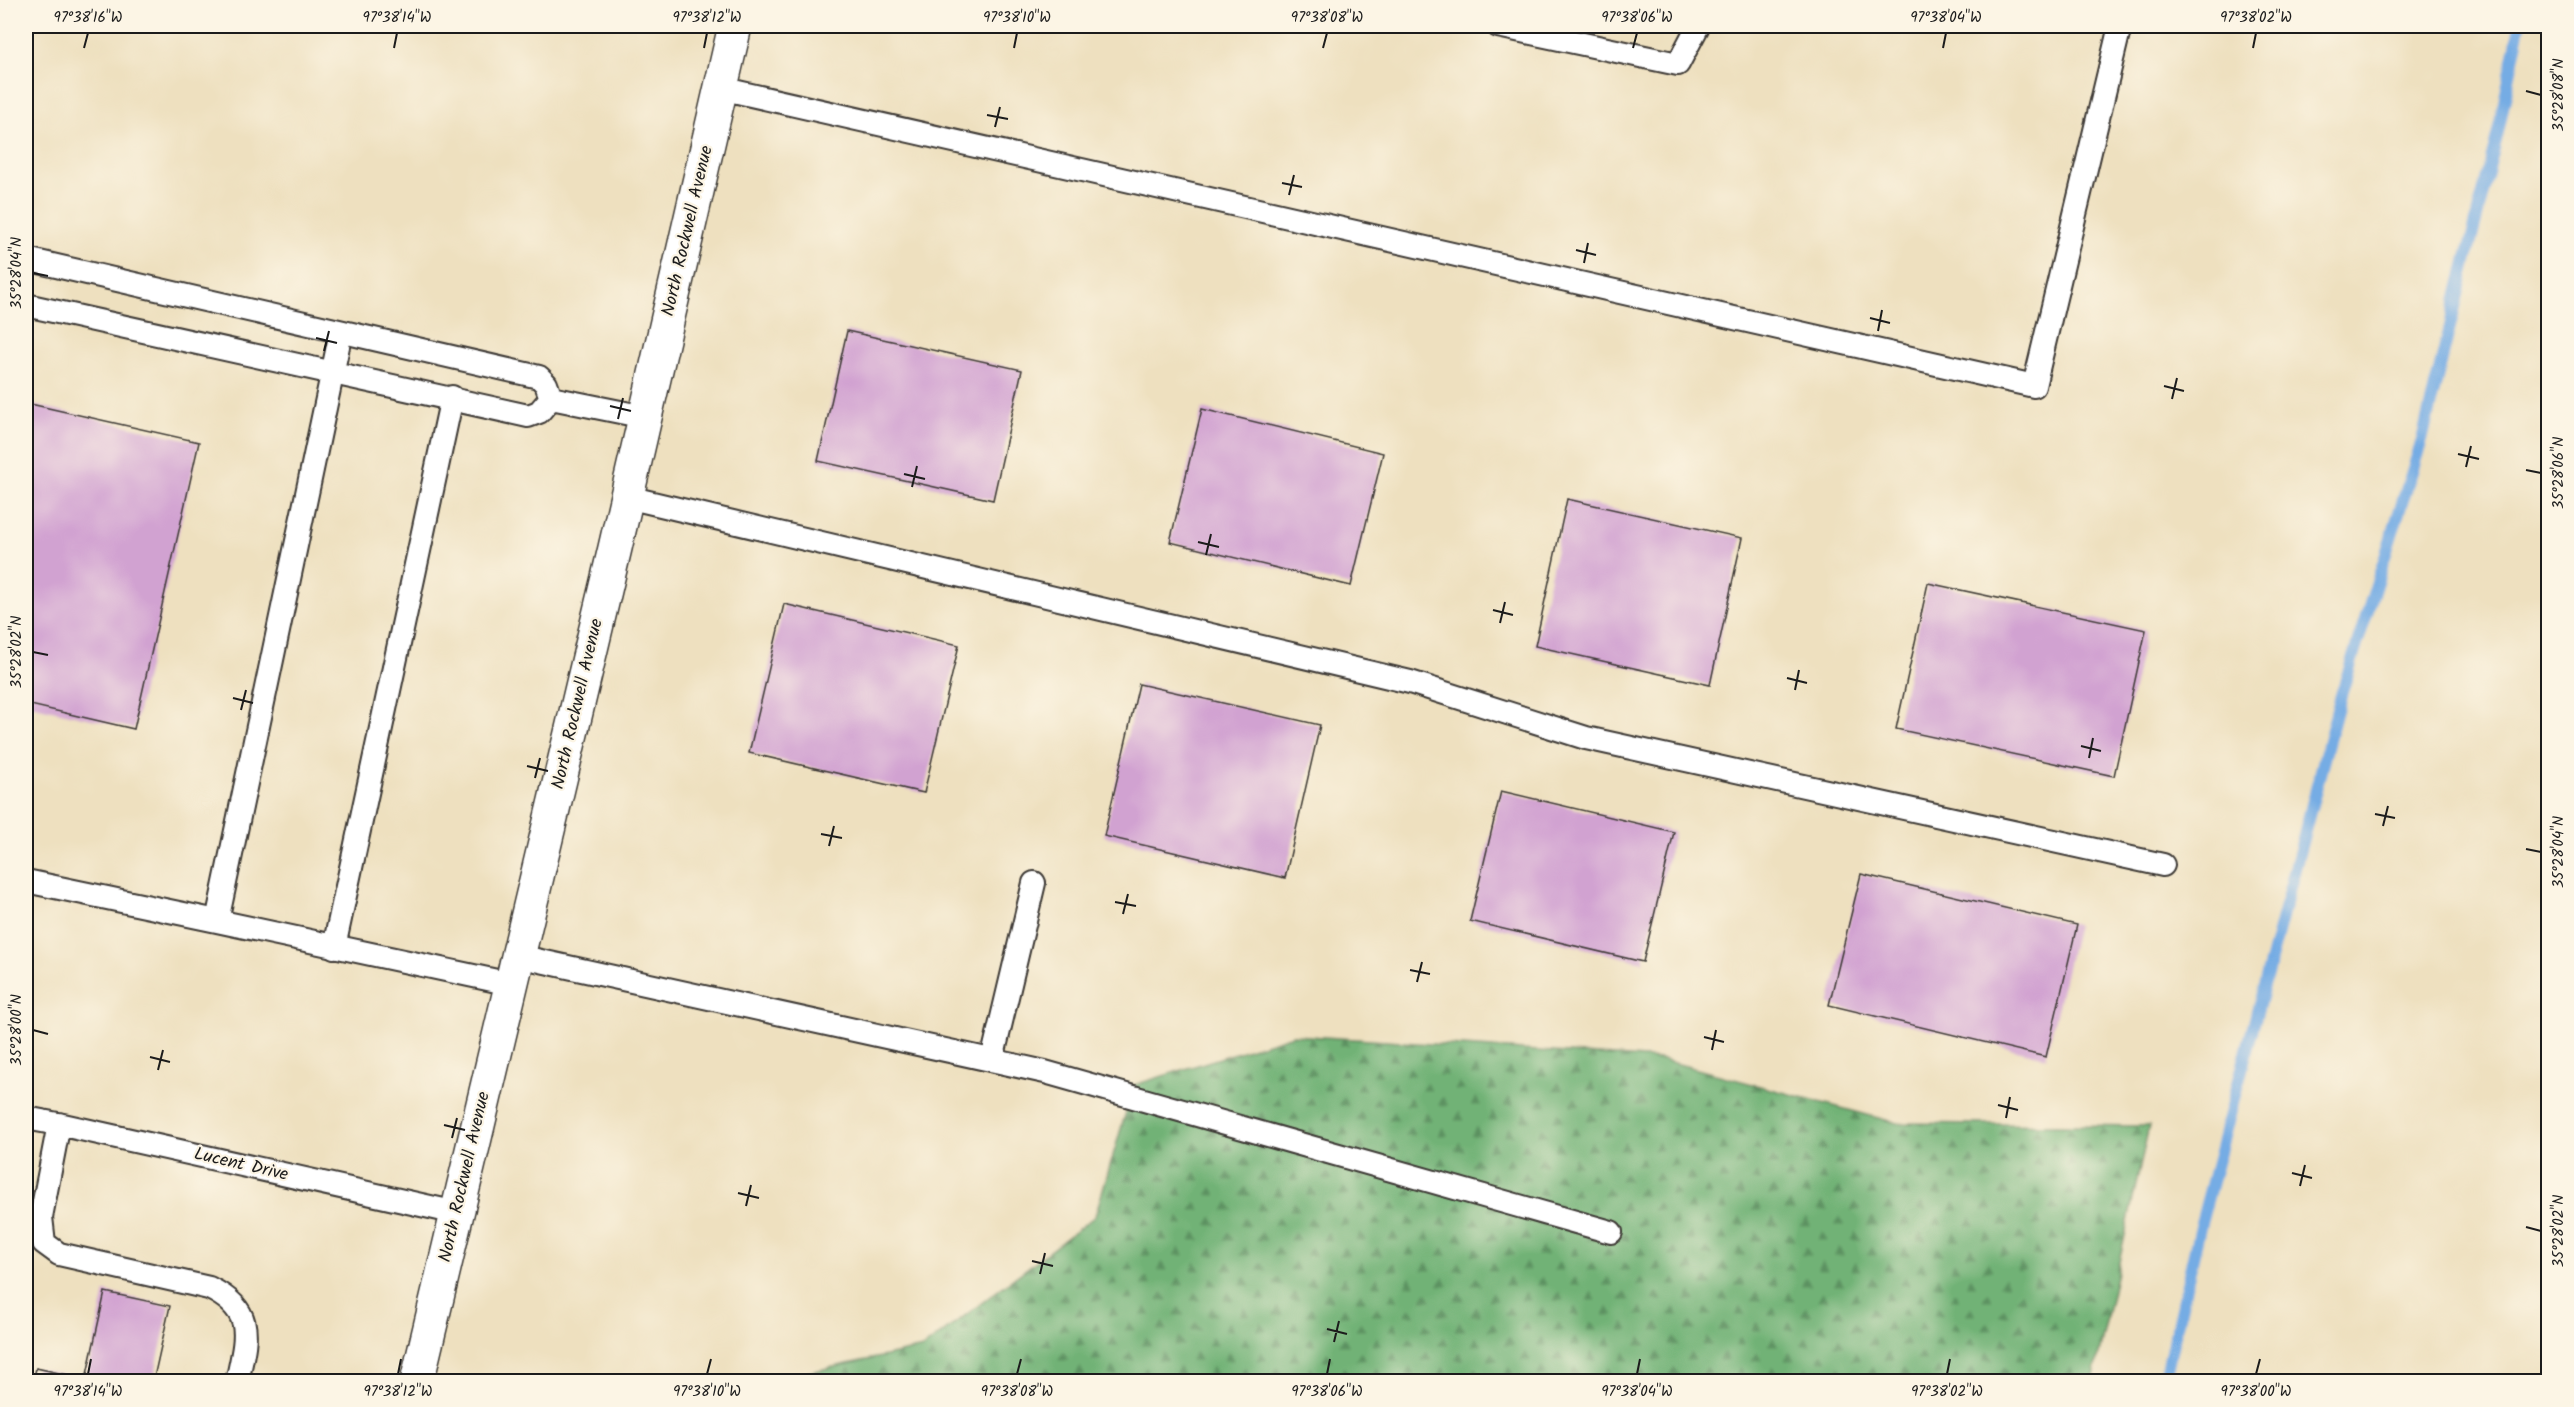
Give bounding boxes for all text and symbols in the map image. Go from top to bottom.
text: 97°38'16"W [54,6,123,30]
text: 97°38'14"W [363,6,432,30]
text: 97°38'12"W [672,6,742,30]
text: 97°38'10"W [983,6,1051,30]
text: 97°38'08"W [1291,6,1363,30]
text: 97°38'06"W [1601,6,1673,30]
text: 97°38'04"W [1910,6,1982,30]
text: 97°38'02"W [2220,6,2292,30]
text: 35°28'08"N [2547,58,2571,132]
street label: North Rockwell Avenue [654,143,722,319]
text: 35°28'04"N [5,237,29,309]
text: 35°28'06"N [2547,437,2571,509]
text: 35°28'02"N [5,616,29,688]
street label: North Rockwell Avenue [544,616,612,792]
text: 35°28'04"N [2547,816,2571,888]
text: 35°28'00"N [5,994,29,1066]
street label: North Rockwell Avenue [431,1089,499,1265]
street label: Lucent Drive [191,1140,291,1190]
text: 35°28'02"N [2547,1195,2571,1267]
text: 97°38'14"W [54,1380,123,1404]
text: 97°38'12"W [363,1380,433,1404]
text: 97°38'10"W [673,1380,741,1404]
text: 97°38'08"W [981,1380,1053,1404]
text: 97°38'06"W [1291,1380,1363,1404]
text: 97°38'04"W [1601,1380,1673,1404]
text: 97°38'02"W [1911,1380,1983,1404]
text: 97°38'00"W [2221,1380,2292,1404]

